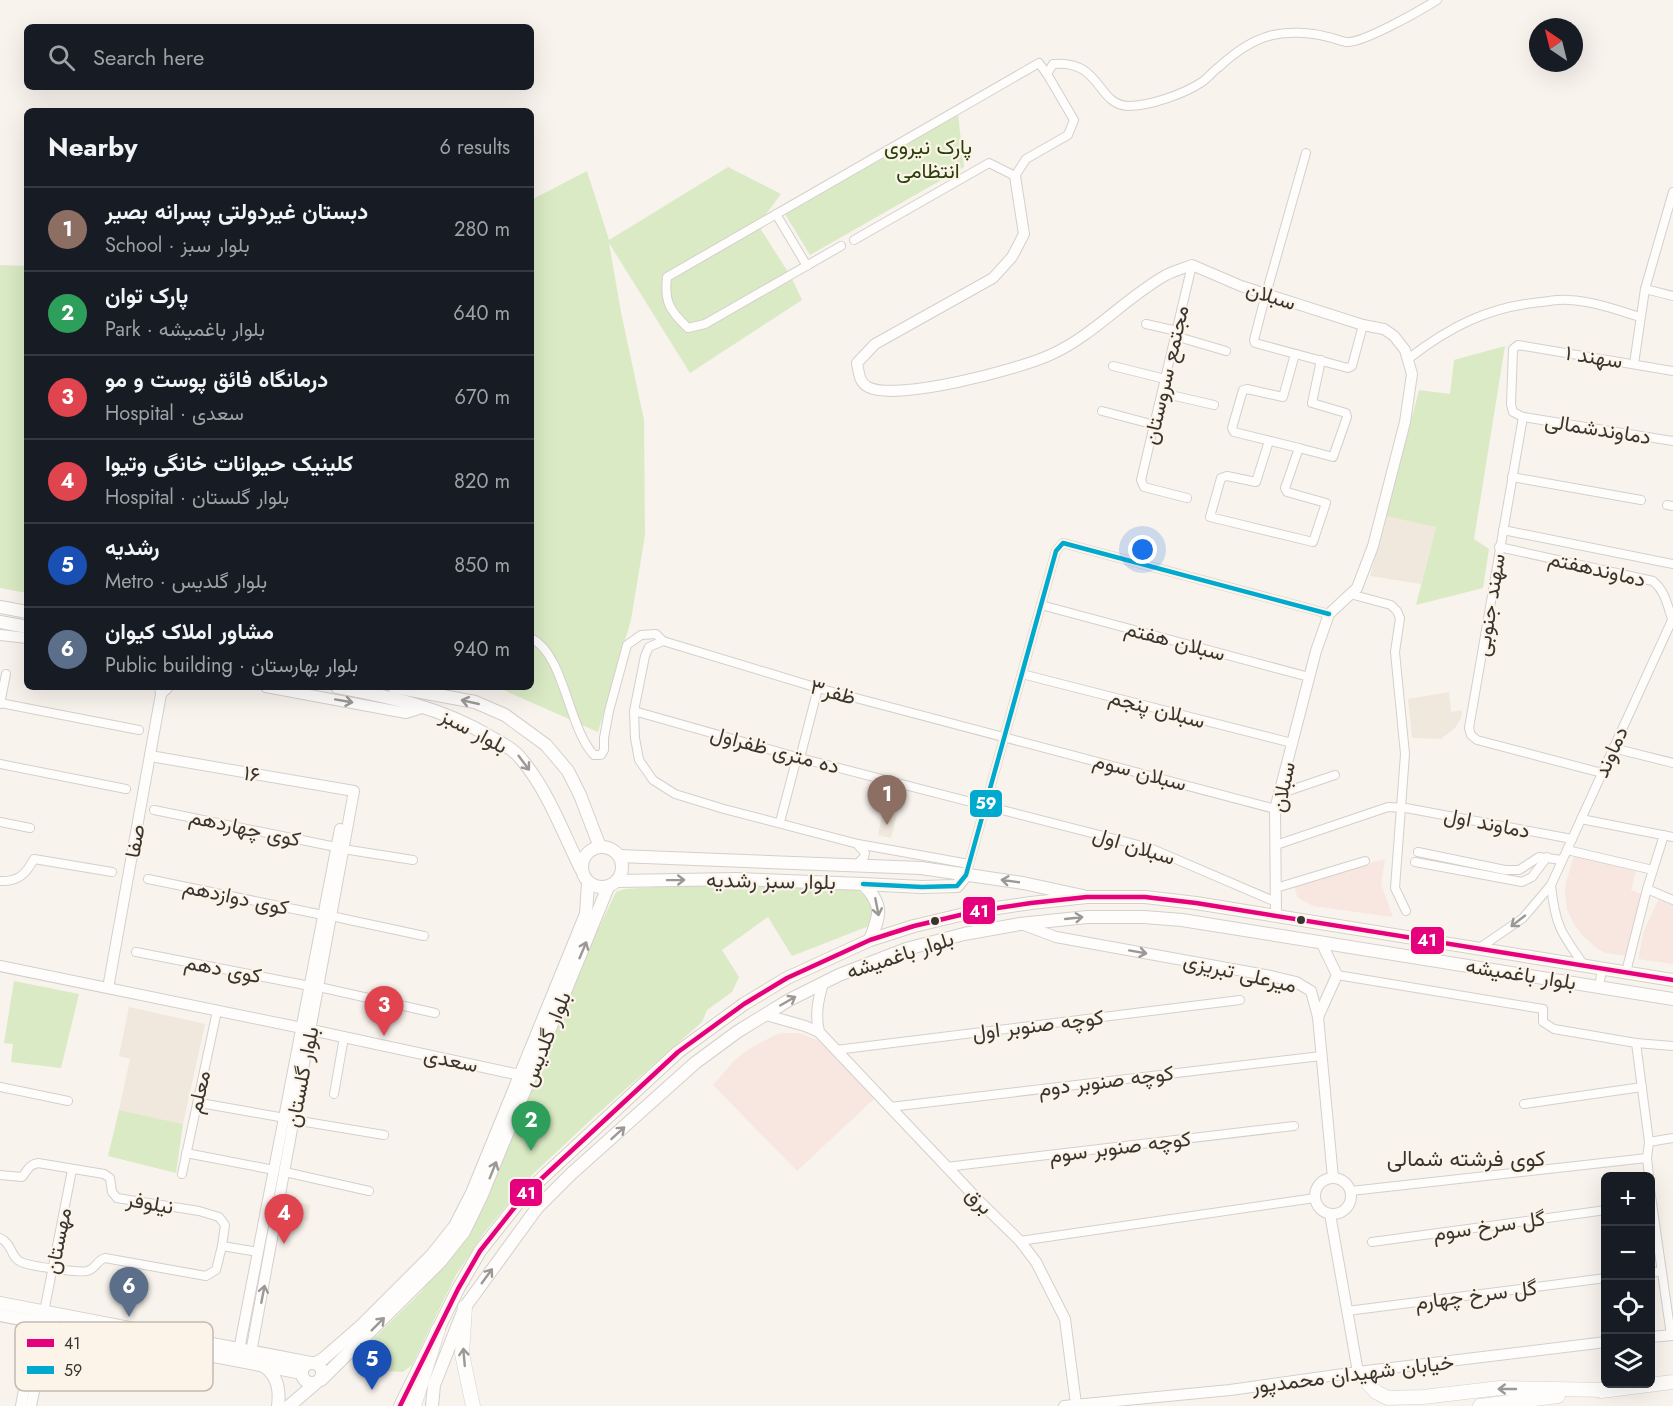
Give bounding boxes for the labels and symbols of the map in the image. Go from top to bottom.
north arrow [1529,18,1583,72]
park label: پارک نیروی انتظامی [884,132,972,186]
street label: سبلان [1242,274,1300,318]
street label: مجتمع سروستان [1135,302,1197,448]
street label: سهند ۱ [1563,338,1625,376]
street label: دماوندشمالی [1543,406,1653,452]
your location [1128,535,1157,564]
street label: دماوندهفتم [1545,543,1649,595]
street label: سهند جنوبی [1467,551,1513,659]
street label: سبلان هفتم [1121,613,1229,669]
street label: ظفر۳ [807,672,859,712]
street label: سبلان پنجم [1106,682,1208,736]
one-way arrow [334,696,354,707]
one-way arrow [460,696,480,707]
street label: بلوار سبز [434,700,513,761]
street label: ده متری ظفراول [707,718,843,782]
street label: دماوند [1586,722,1636,782]
street label: سبلان سوم [1090,745,1190,799]
one-way arrow [518,755,530,771]
street label: ۱۶ [241,758,263,790]
street label: سبلان [1263,759,1303,815]
pin: 1 [868,776,906,825]
line badge: 59 [969,789,1003,818]
text: 59 [975,792,997,815]
street label: دماوند اول [1441,800,1533,846]
street label: کوی چهاردهم [186,802,304,854]
street label: سبلان اول [1089,819,1179,873]
street label: صفا [117,822,153,860]
street label: بلوار سبز رشدیه [706,865,836,897]
street label: کوی دوازدهم [180,871,292,923]
one-way arrow [665,874,685,886]
one-way arrow [1000,876,1020,887]
line badge: 41 [962,896,996,925]
one-way arrow [872,897,883,916]
text: 41 [969,900,989,923]
one-way arrow [1064,912,1083,923]
unlabelled marker [1295,914,1307,926]
unlabelled marker [929,915,941,927]
one-way arrow [1510,915,1526,928]
street label: بلوار باغمیشه [842,924,958,986]
line badge: 41 [1410,926,1445,955]
text: 41 [1417,929,1437,952]
one-way arrow [578,942,589,960]
street label: میرعلی تبریزی [1180,945,1300,1001]
street label: کوی دهم [182,947,264,991]
one-way arrow [1128,947,1147,958]
street label: بلوار باغمیشه [1464,950,1578,998]
pin: 3 [364,986,404,1036]
street label: بلوار گلدیس [513,987,579,1091]
one-way arrow [779,995,796,1007]
street label: کوچه صنوبر اول [971,1002,1105,1048]
street label: بلوار گلستان [278,1024,326,1130]
street label: سعدی [421,1040,481,1080]
street label: کوچه صنوبر دوم [1036,1058,1176,1104]
street label: معلم [180,1068,218,1116]
pin: 2 [512,1102,550,1151]
street label: کوچه صنوبر سوم [1047,1123,1193,1171]
one-way arrow [610,1126,625,1140]
district label: کوی فرشته شمالی [1387,1142,1546,1174]
one-way arrow [488,1161,499,1179]
line badge: 41 [509,1178,543,1207]
street label: برق [958,1180,1000,1222]
text: 41 [516,1182,536,1205]
street label: نیلوفر [123,1184,176,1222]
pin: 4 [264,1194,304,1244]
street label: گل سرخ سوم [1431,1203,1547,1249]
street label: مهستان [37,1205,79,1277]
pin: 6 [110,1268,148,1317]
one-way arrow [481,1269,493,1285]
street label: گل سرخ چهارم [1413,1273,1539,1317]
one-way arrow [258,1284,269,1304]
one-way arrow [370,1317,385,1332]
legend [15,1322,213,1391]
text: 41 [64,1332,81,1355]
pin: 5 [352,1340,392,1390]
one-way arrow [458,1347,469,1367]
street label: خیابان شهیدان محمدپور [1249,1347,1456,1401]
text: 59 [64,1359,82,1382]
one-way arrow [1498,1383,1518,1395]

